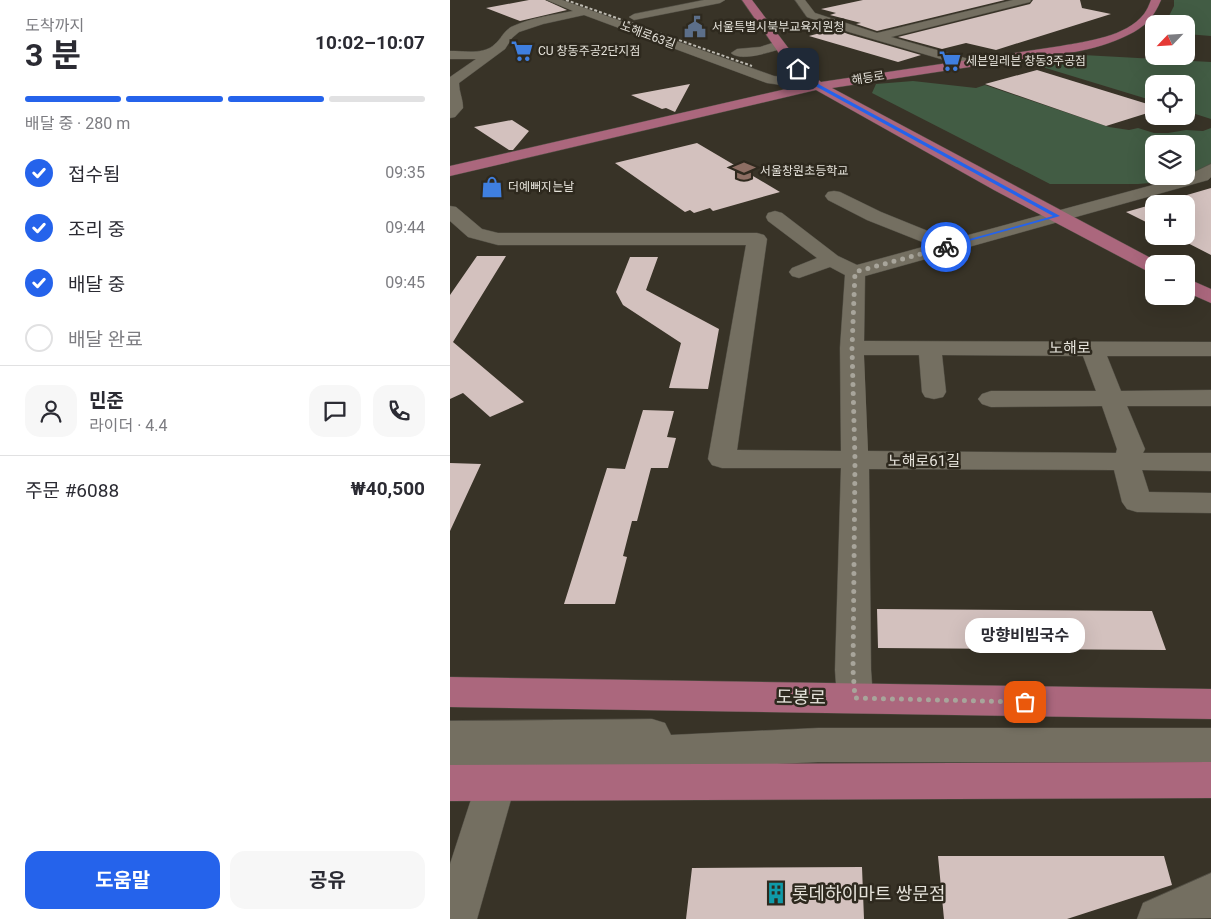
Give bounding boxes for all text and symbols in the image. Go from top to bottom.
public building icon: 서울특별시북부교육지원청 [682,14,708,40]
north arrow [1145,15,1195,65]
map controls [1145,15,1195,305]
text: 도착까지 [25,16,84,35]
street label: 노해로63길 [619,19,677,51]
place label: 서울특별시북부교육지원청 [712,20,844,34]
text: 10:02–10:07 [315,31,425,54]
text: 3 분 [25,36,81,74]
supermarket icon: CU 창동주공2단지점 [509,38,535,64]
place label: CU 창동주공2단지점 [538,44,641,58]
pin [777,48,819,90]
supermarket icon: 세븐일레븐 창동3주공점 [937,48,963,74]
place label: 세븐일레븐 창동3주공점 [966,54,1086,68]
icon: home [784,55,812,83]
street label: 해등로 [851,68,885,88]
button: locate [1145,75,1195,125]
text: 배달 중 · 280 m [25,114,130,133]
button: layers [1145,135,1195,185]
school or university icon: 서울창원초등학교 [731,158,757,184]
icon: check [25,159,53,187]
text: 접수됨 [68,163,120,186]
text: 09:35 [385,163,425,182]
place label: 서울창원초등학교 [760,164,848,178]
shop icon: 더예뻐지는날 [479,174,505,200]
place label: 더예뻐지는날 [508,180,574,194]
button: + [1145,195,1195,245]
icon: check [25,214,53,242]
text: 조리 중 [68,218,125,241]
text: 09:44 [385,218,425,237]
courier [921,222,971,272]
icon: bike [932,233,960,261]
button: − [1145,255,1195,305]
icon: check [25,269,53,297]
text: 배달 중 [68,273,125,296]
text: 09:45 [385,273,425,292]
text: 배달 완료 [68,328,143,351]
street label: 노해로 [1049,339,1091,357]
button: person [25,385,77,437]
button: chat [309,385,361,437]
button: phone [373,385,425,437]
text: 민준 [89,389,124,412]
text: 라이더 · 4.4 [89,416,167,435]
street label: 노해로61길 [888,452,960,470]
text: ₩40,500 [350,477,425,500]
text: 주문 #6088 [25,479,119,502]
callout: 망향비빔국수 [965,617,1085,652]
text: 망향비빔국수 [981,626,1069,645]
pin [1004,681,1046,723]
street label: 도봉로 [776,686,826,708]
icon: bag [1011,688,1039,716]
button: 도움말 [25,851,220,909]
button: 공유 [230,851,425,909]
building icon: 롯데하이마트 쌍문점 [763,880,789,906]
place label: 롯데하이마트 쌍문점 [792,883,946,904]

